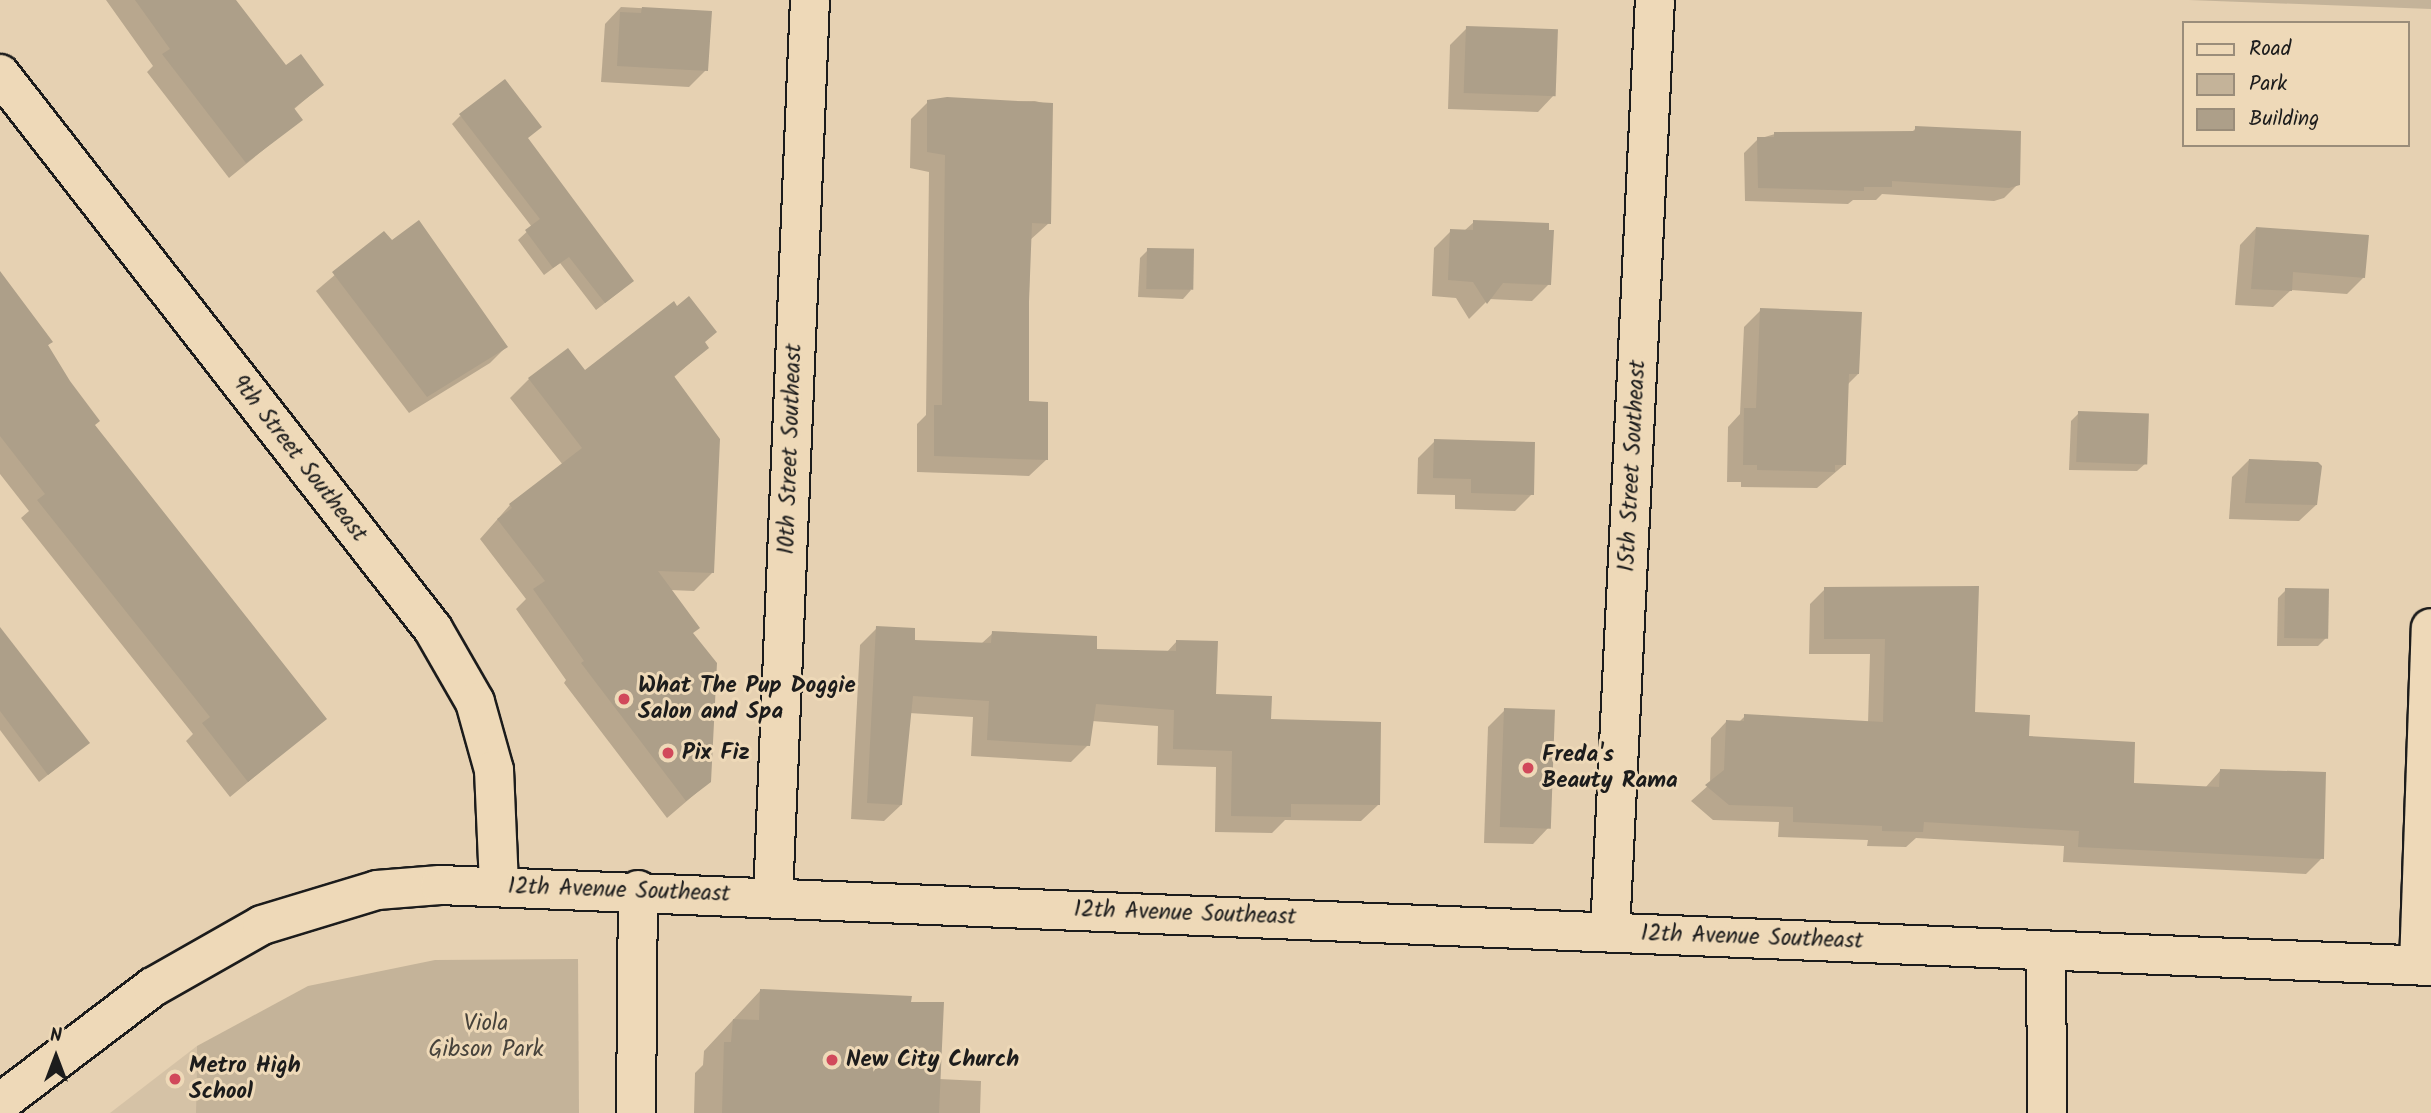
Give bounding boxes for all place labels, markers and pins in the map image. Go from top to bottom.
place label: What The Pup Doggie Salon and Spa [638,672,856,726]
marker: What The Pup Doggie Salon and Spa [616,691,632,707]
place label: Pix Fiz [682,739,750,767]
place label: Freda's Beauty Rama [1542,741,1678,795]
marker: Pix Fiz [660,745,676,761]
marker: Freda's Beauty Rama [1520,760,1536,776]
place label: New City Church [846,1046,1019,1074]
place label: Metro High School [189,1052,301,1106]
marker: New City Church [824,1052,840,1068]
marker: Metro High School [167,1071,183,1087]

